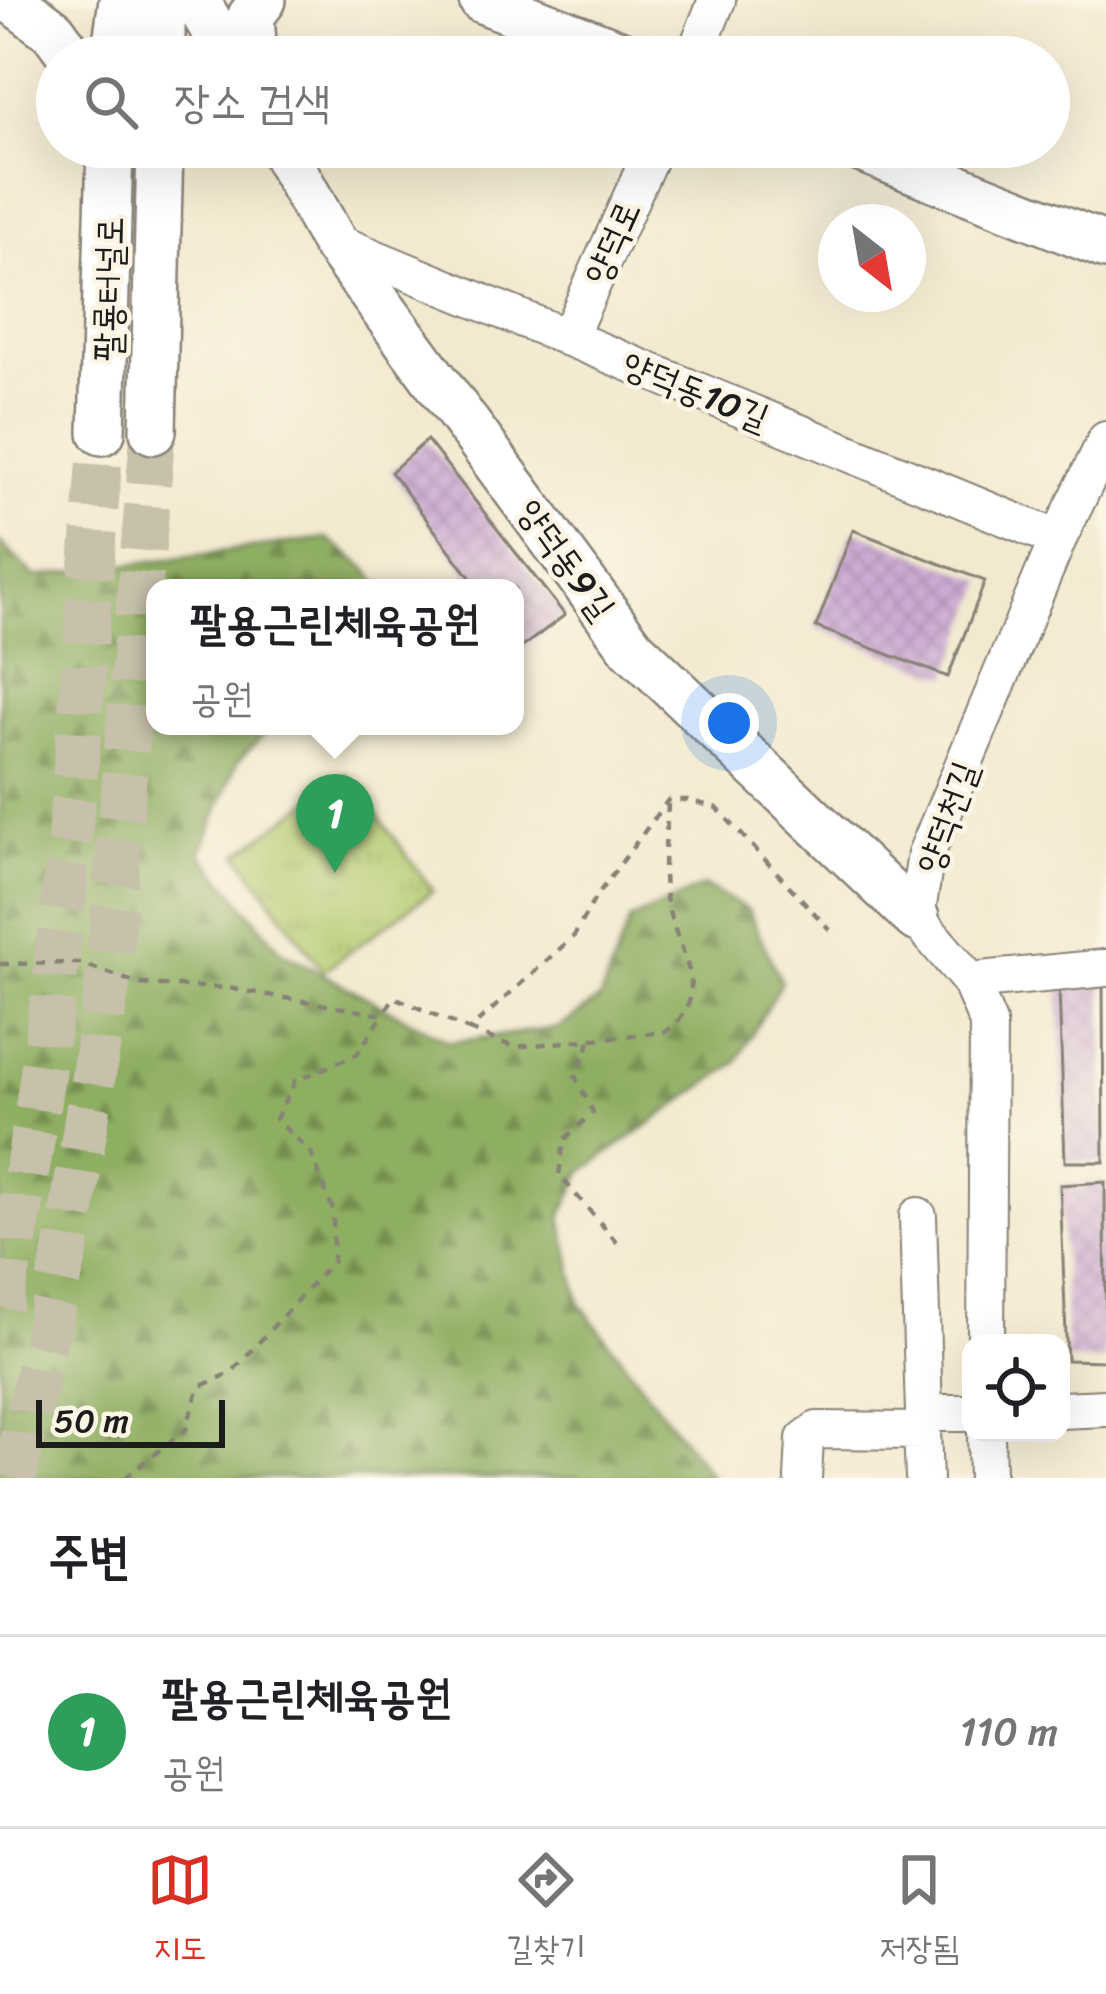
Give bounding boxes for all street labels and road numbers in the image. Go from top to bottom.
street label: 양덕로 [565,190,659,295]
street label: 팔룡터널로 [76,216,142,362]
street label: 양덕동10길 [612,332,779,449]
street label: 양덕동9길 [500,485,633,634]
street label: 양덕천길 [897,752,997,883]

